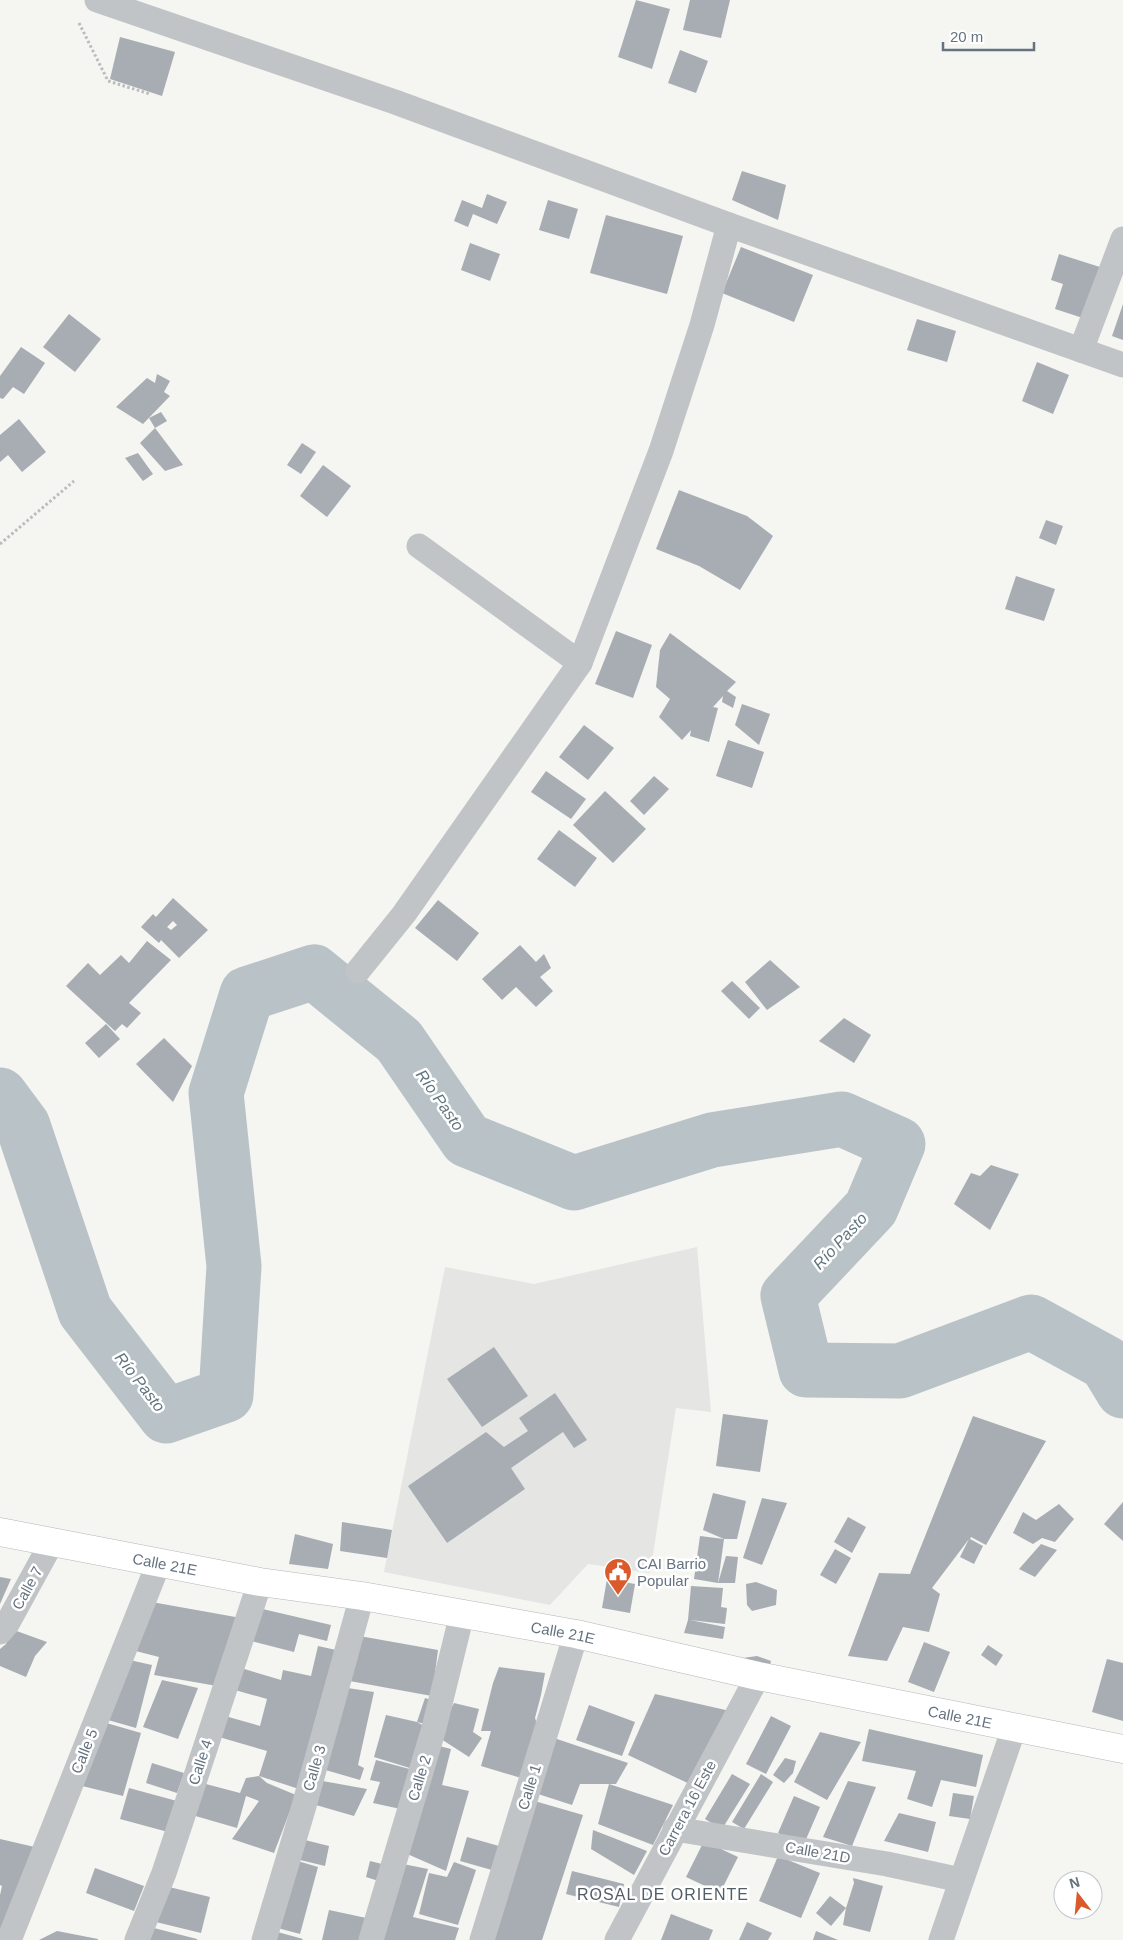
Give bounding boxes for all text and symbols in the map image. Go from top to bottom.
scale bar [943,20,1034,52]
text: 20 m [950,28,983,45]
water label: Río Pasto [413,1066,467,1134]
water label: Río Pasto [810,1209,870,1272]
water label: Río Pasto [112,1349,168,1415]
street label: Calle 21E [131,1549,199,1578]
place label: CAI Barrio Popular [637,1555,706,1589]
public building icon: CAI Barrio Popular [603,1557,633,1596]
street label: Calle 7 [8,1563,46,1613]
street label: Calle 21E [530,1618,597,1647]
street label: Calle 21E [927,1702,994,1731]
street label: Calle 5 [67,1726,101,1776]
street label: Calle 4 [185,1737,215,1787]
street label: Calle 3 [299,1743,329,1793]
street label: Calle 2 [404,1753,434,1803]
street label: Carrera 16 Este [655,1757,719,1859]
street label: Calle 1 [514,1762,544,1812]
street label: Calle 21D [784,1838,852,1866]
north arrow [1053,1870,1103,1920]
text: N [1067,1873,1081,1892]
district label: ROSAL DE ORIENTE [577,1886,749,1903]

